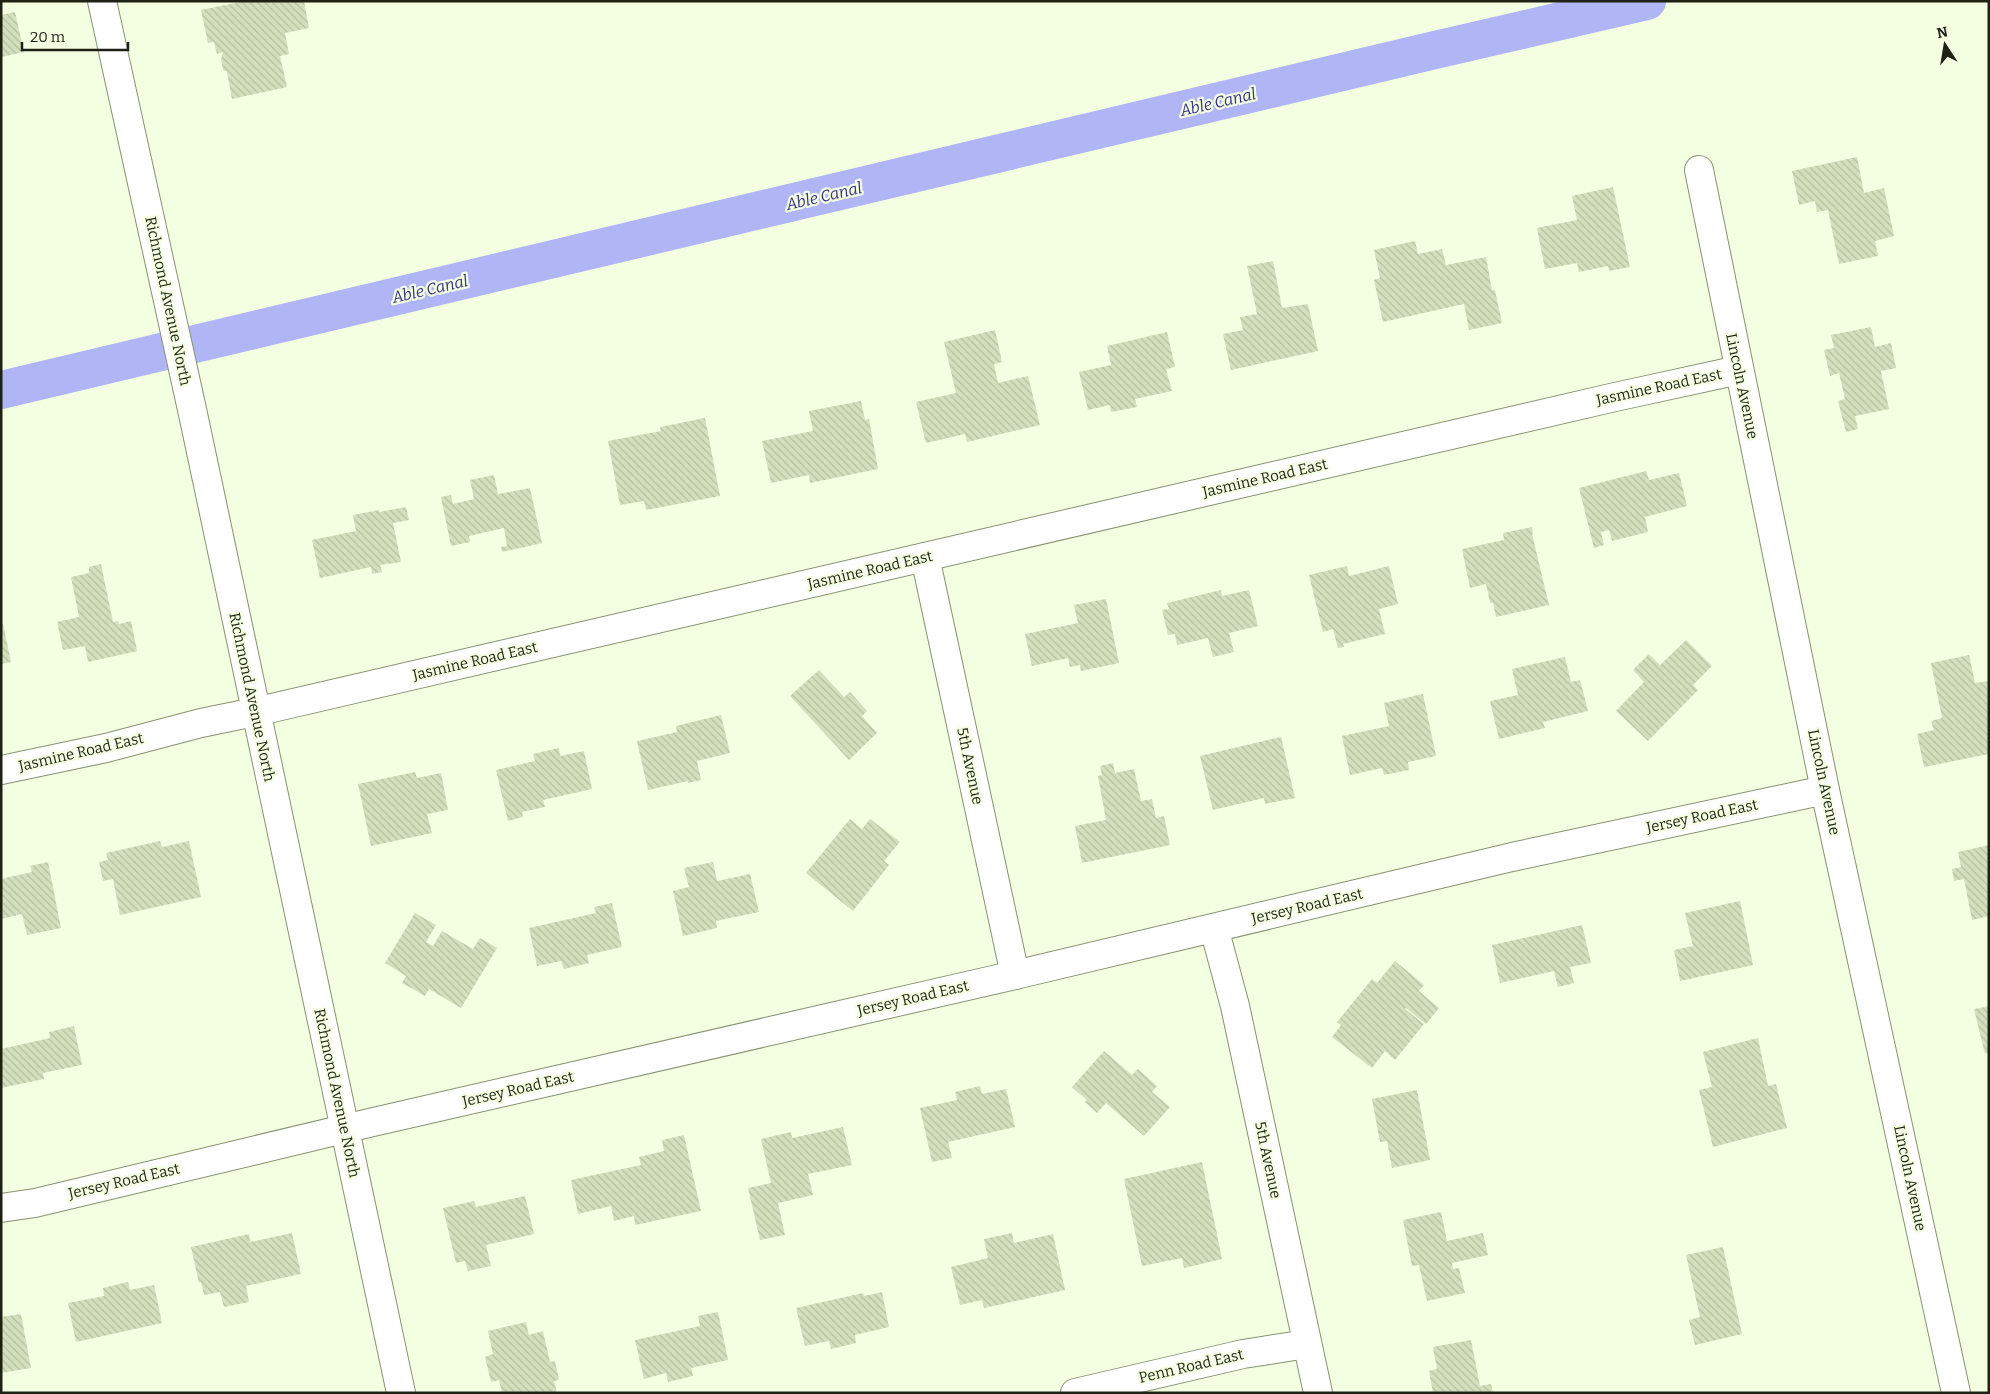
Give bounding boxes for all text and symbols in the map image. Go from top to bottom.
scale bar [22,20,129,52]
north arrow [1920,20,1970,70]
text: N [1935,23,1950,42]
text: 20 m [30,28,66,46]
water label: Able Canal [1177,84,1258,120]
water label: Able Canal [783,178,864,214]
street label: Richmond Avenue North [141,215,195,388]
water label: Able Canal [389,271,470,307]
street label: Lincoln Avenue [1722,331,1762,441]
street label: Jasmine Road East [1594,365,1724,409]
street label: Jasmine Road East [1200,455,1330,501]
street label: Jasmine Road East [805,547,935,593]
street label: Richmond Avenue North [225,611,279,784]
street label: Jasmine Road East [410,638,540,684]
street label: 5th Avenue [953,726,987,806]
street label: Lincoln Avenue [1804,727,1844,837]
street label: Jasmine Road East [16,729,146,775]
street label: Jersey Road East [1644,795,1760,837]
street label: Jersey Road East [1249,884,1365,928]
street label: Jersey Road East [855,976,971,1020]
street label: Richmond Avenue North [310,1007,364,1180]
street label: Jersey Road East [460,1067,576,1111]
street label: 5th Avenue [1251,1120,1285,1200]
street label: Lincoln Avenue [1890,1123,1930,1233]
street label: Jersey Road East [66,1159,182,1203]
street label: Penn Road East [1137,1345,1246,1387]

